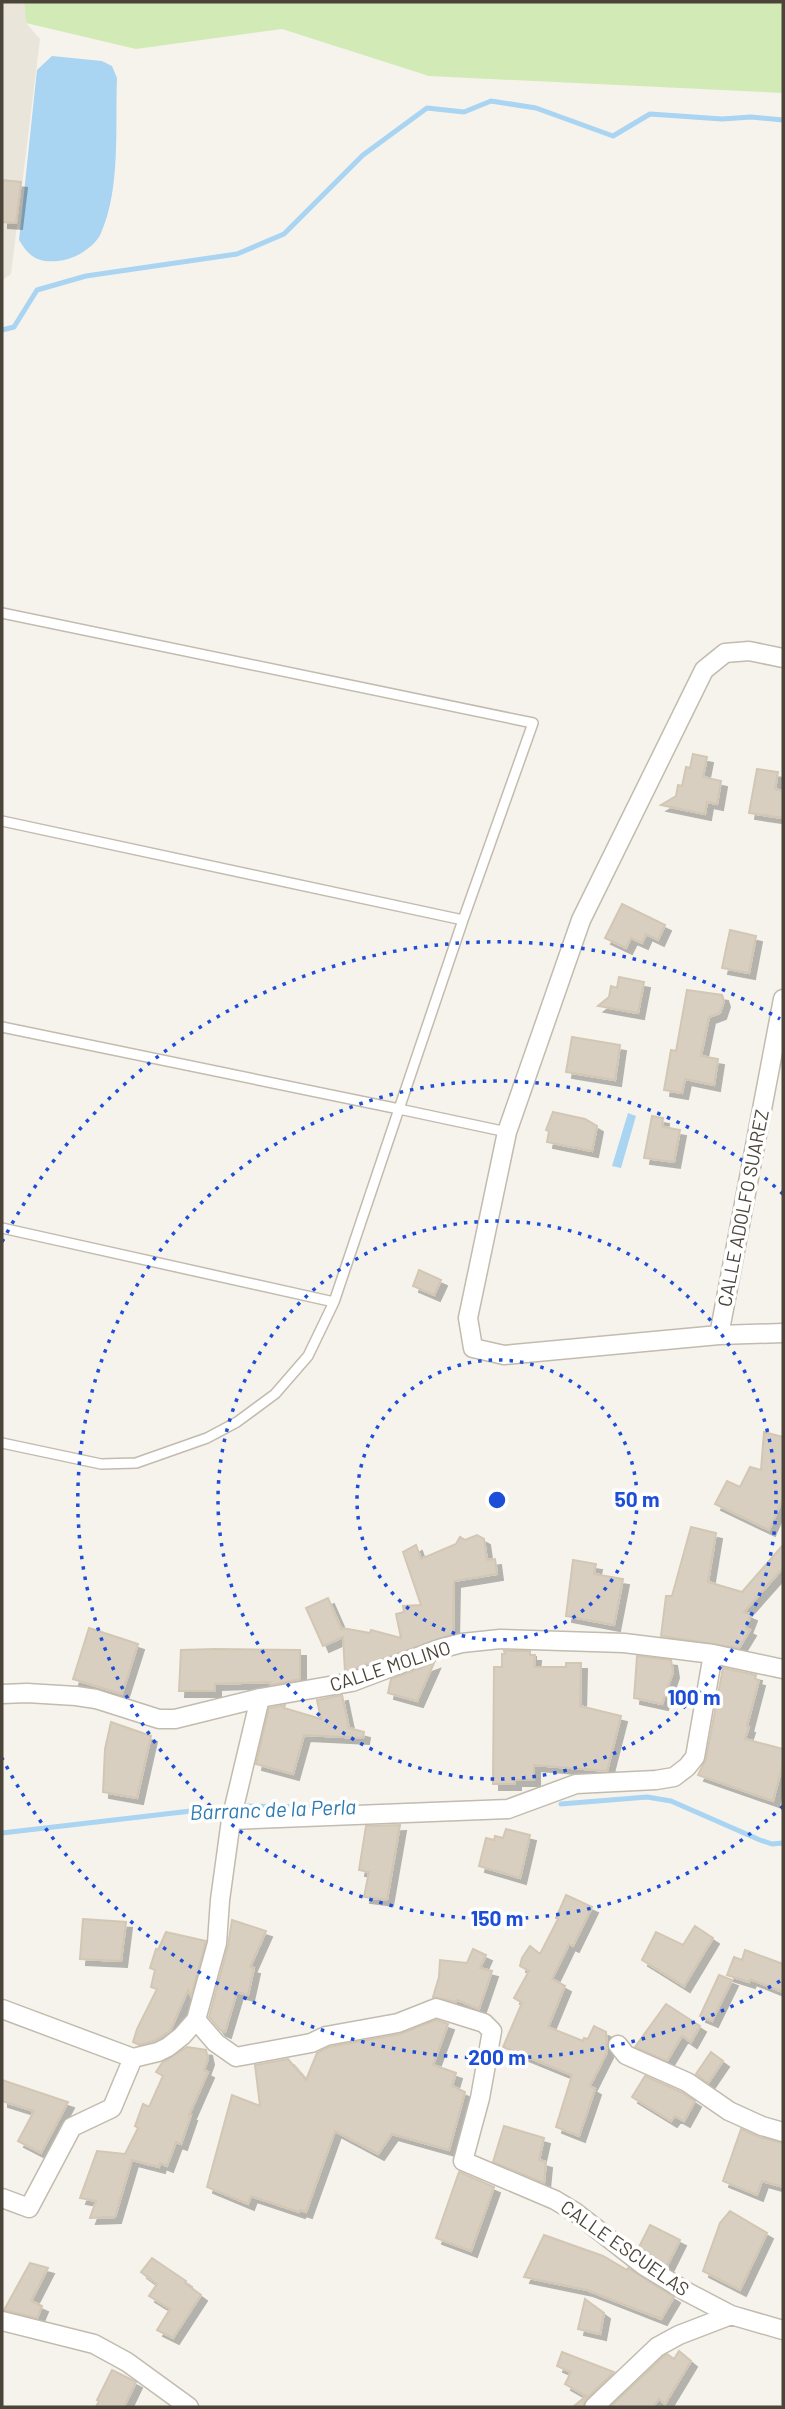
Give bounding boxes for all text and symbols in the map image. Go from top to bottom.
street label: CALLE ADOLFO SUAREZ [712,1107,773,1308]
text: 50 m [614,1486,660,1511]
centre of rings [485,1488,509,1512]
street label: CALLE MOLINO [327,1635,453,1696]
text: 100 m [667,1684,721,1709]
water label: Barranc de la Perla [189,1793,357,1824]
text: 150 m [471,1905,523,1930]
text: 200 m [468,2044,526,2069]
street label: CALLE ESCUELAS [557,2195,694,2300]

